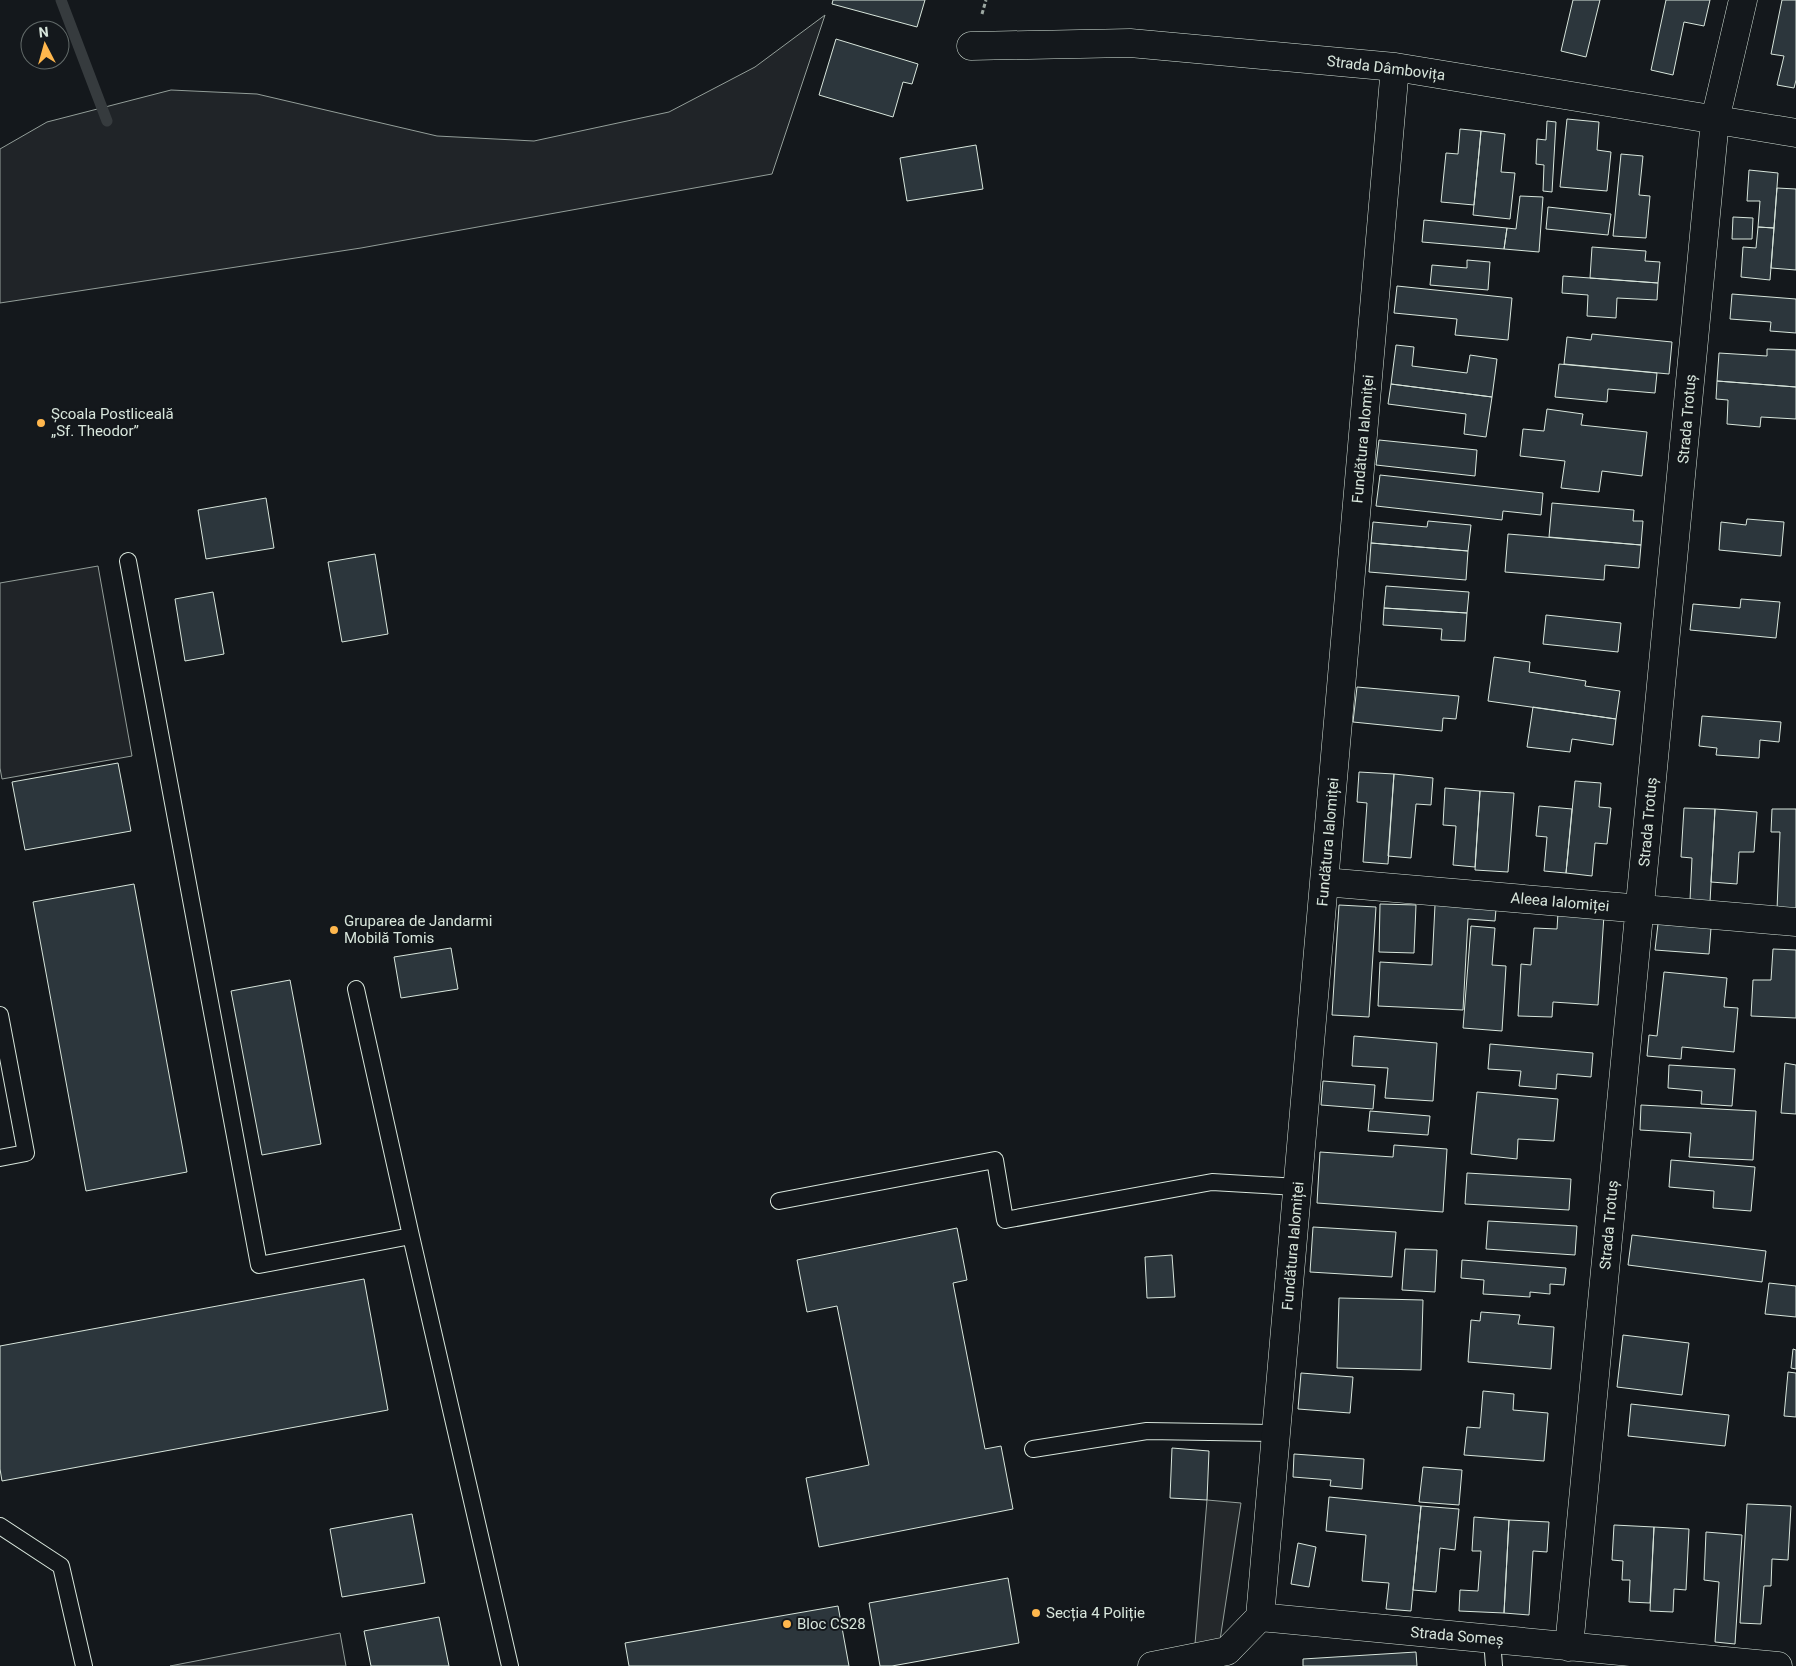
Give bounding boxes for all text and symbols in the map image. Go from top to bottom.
north arrow [20,20,70,70]
text: N [38,24,49,41]
street label: Strada Dâmbovița [1326,52,1446,84]
street label: Fundătura Ialomiței [1348,374,1378,504]
street label: Strada Trotuș [1674,374,1700,464]
place label: Școala Postliceală „Sf. Theodor” [51,405,174,440]
marker: Școala Postliceală „Sf. Theodor” [35,417,47,429]
street label: Fundătura Ialomiței [1313,777,1343,907]
street label: Strada Trotuș [1635,777,1661,867]
street label: Aleea Ialomiței [1510,889,1610,915]
place label: Gruparea de Jandarmi Mobilă Tomis [344,912,492,947]
marker: Gruparea de Jandarmi Mobilă Tomis [328,924,340,936]
street label: Strada Trotuș [1596,1180,1622,1270]
street label: Fundătura Ialomiței [1278,1181,1308,1311]
place label: Secția 4 Poliție [1046,1604,1145,1622]
marker: Secția 4 Poliție [1030,1607,1042,1619]
place label: Bloc CS28 [797,1615,866,1633]
marker: Bloc CS28 [781,1618,793,1630]
street label: Strada Someș [1410,1623,1504,1649]

